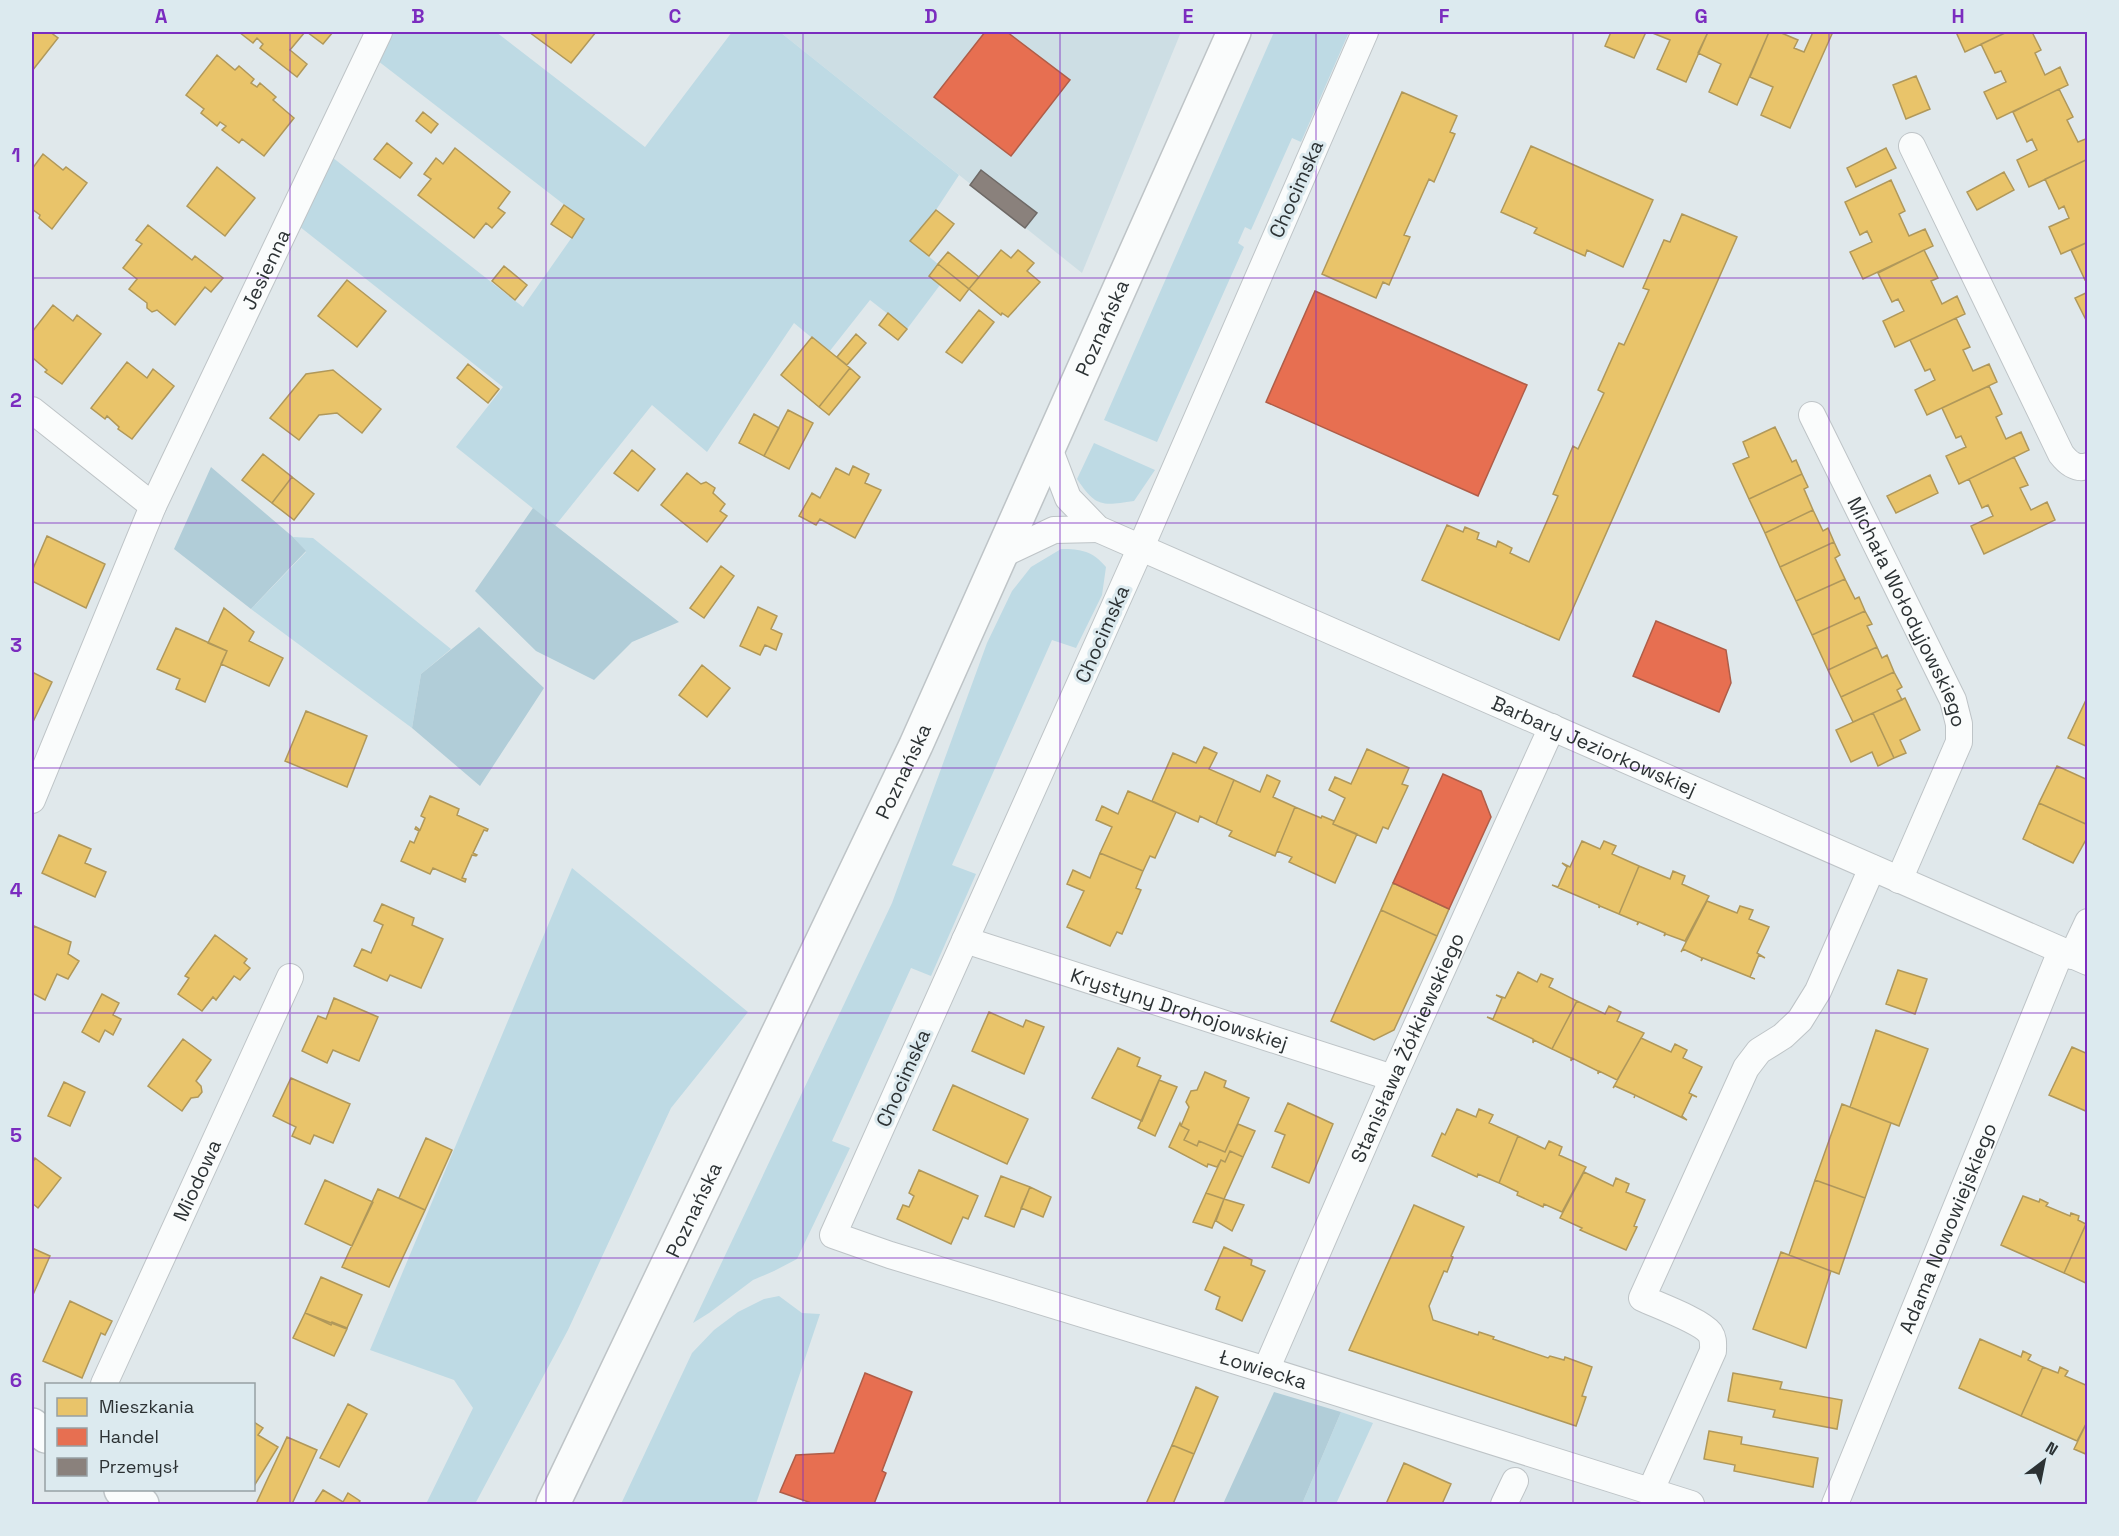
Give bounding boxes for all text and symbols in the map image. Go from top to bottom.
text: A [155,3,168,29]
text: B [411,3,425,29]
text: C [669,3,682,29]
text: D [924,3,938,29]
text: E [1182,3,1194,29]
text: F [1439,3,1450,29]
text: G [1694,3,1708,29]
text: H [1951,3,1965,29]
street label: Chocimska [1263,136,1329,242]
text: 1 [11,142,21,168]
street label: Jesienna [235,225,296,314]
street label: Poznańska [1069,276,1135,380]
text: 2 [10,387,22,413]
street label: Michała Wołodyjowskiego [1841,492,1972,730]
street label: Chocimska [1069,581,1135,687]
text: 3 [10,632,22,658]
street label: Barbary Jeziorkowskiej [1488,690,1700,802]
street label: Poznańska [869,720,937,823]
text: 4 [10,877,23,903]
street label: Stanisława Żółkiewskiego [1345,928,1470,1167]
street label: Krystyny Drohojowskiej [1067,962,1291,1056]
street label: Chocimska [870,1025,936,1131]
street label: Adama Nowowiejskiego [1893,1119,2002,1337]
text: 5 [10,1122,22,1148]
street label: Miodowa [167,1135,227,1225]
street label: Poznańska [660,1158,728,1262]
street label: Łowiecka [1216,1343,1310,1395]
text: 6 [10,1367,22,1393]
legend [45,1383,255,1491]
text: Mieszkania [99,1395,194,1418]
text: Handel [99,1425,159,1448]
north arrow [2014,1431,2074,1491]
text: N [2042,1437,2062,1460]
text: Przemysł [99,1455,179,1478]

